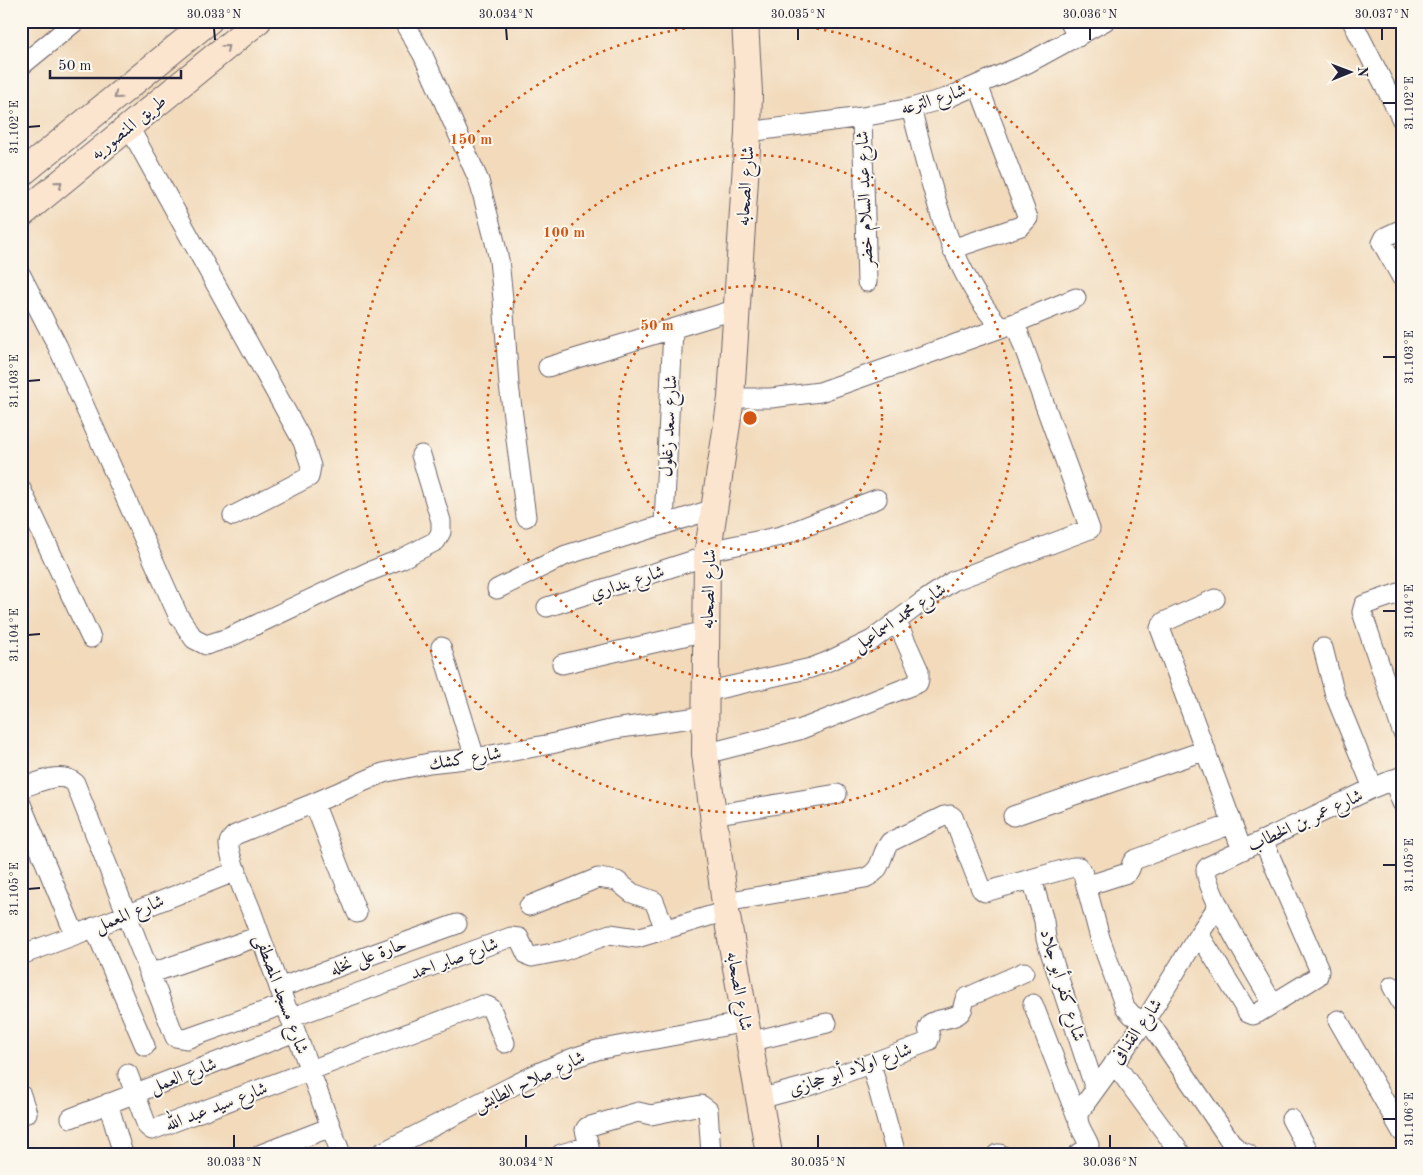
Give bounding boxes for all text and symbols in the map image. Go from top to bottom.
text: 30.035°N [771,8,825,21]
text: 30.033°N [187,9,241,21]
text: 30.034°N [479,9,533,21]
text: 30.036°N [1063,9,1117,21]
text: 30.037°N [1355,9,1409,21]
one-way arrow [220,45,229,54]
scale bar [50,48,181,80]
north arrow [1326,48,1376,98]
text: 50 m [58,59,92,74]
text: N [1355,66,1369,78]
text: 31.102°E [1404,76,1416,130]
street label: شارع الترعه [899,82,969,123]
one-way arrow [113,91,122,100]
street label: طريق المنصوريه [87,92,171,165]
text: 31.102°E [9,100,21,154]
street label: شارع عبد السلام خضر [854,130,882,270]
text: 150 m [450,133,492,148]
street label: شارع الصحابه [734,145,763,227]
one-way arrow [53,181,62,190]
text: 100 m [543,226,585,241]
text: 50 m [640,319,674,334]
text: 31.103°E [1404,330,1416,384]
text: 31.103°E [9,354,21,408]
street label: شارع سعد زغلول [657,375,686,478]
centre of rings [741,409,759,427]
street label: شارع الصحابه [699,549,724,630]
street label: شارع بنداري [588,562,668,608]
street label: شارع محمد اسماعيل [850,580,952,660]
text: 31.104°E [1404,584,1416,638]
text: 31.104°E [9,608,21,662]
street label: شارع كشك [428,744,503,779]
street label: شارع عمر بن الخطاب [1245,786,1368,860]
text: 31.105°E [1403,838,1416,892]
text: 31.105°E [8,862,21,916]
street label: شارع المعمل [92,892,169,941]
street label: شارع كفر أبو جلاد [1032,925,1092,1045]
street label: شارع مسجد المصطفى [246,932,311,1058]
street label: حارة على نخله [328,935,410,982]
street label: شارع صابر احمد [408,935,502,988]
street label: شارع الصحابه [718,950,755,1033]
street label: شارع القذافى [1108,996,1170,1070]
street label: شارع اولاد أبو حجازى [785,1036,916,1104]
street label: شارع صلاح الطايش [471,1048,590,1121]
street label: شارع العمل [148,1055,221,1102]
street label: شارع سيد عبد الله [161,1074,272,1139]
text: 31.106°E [1404,1092,1416,1146]
text: 30.035°N [791,1156,845,1169]
text: 30.033°N [207,1157,261,1169]
text: 30.034°N [499,1157,553,1169]
text: 30.036°N [1083,1157,1137,1169]

